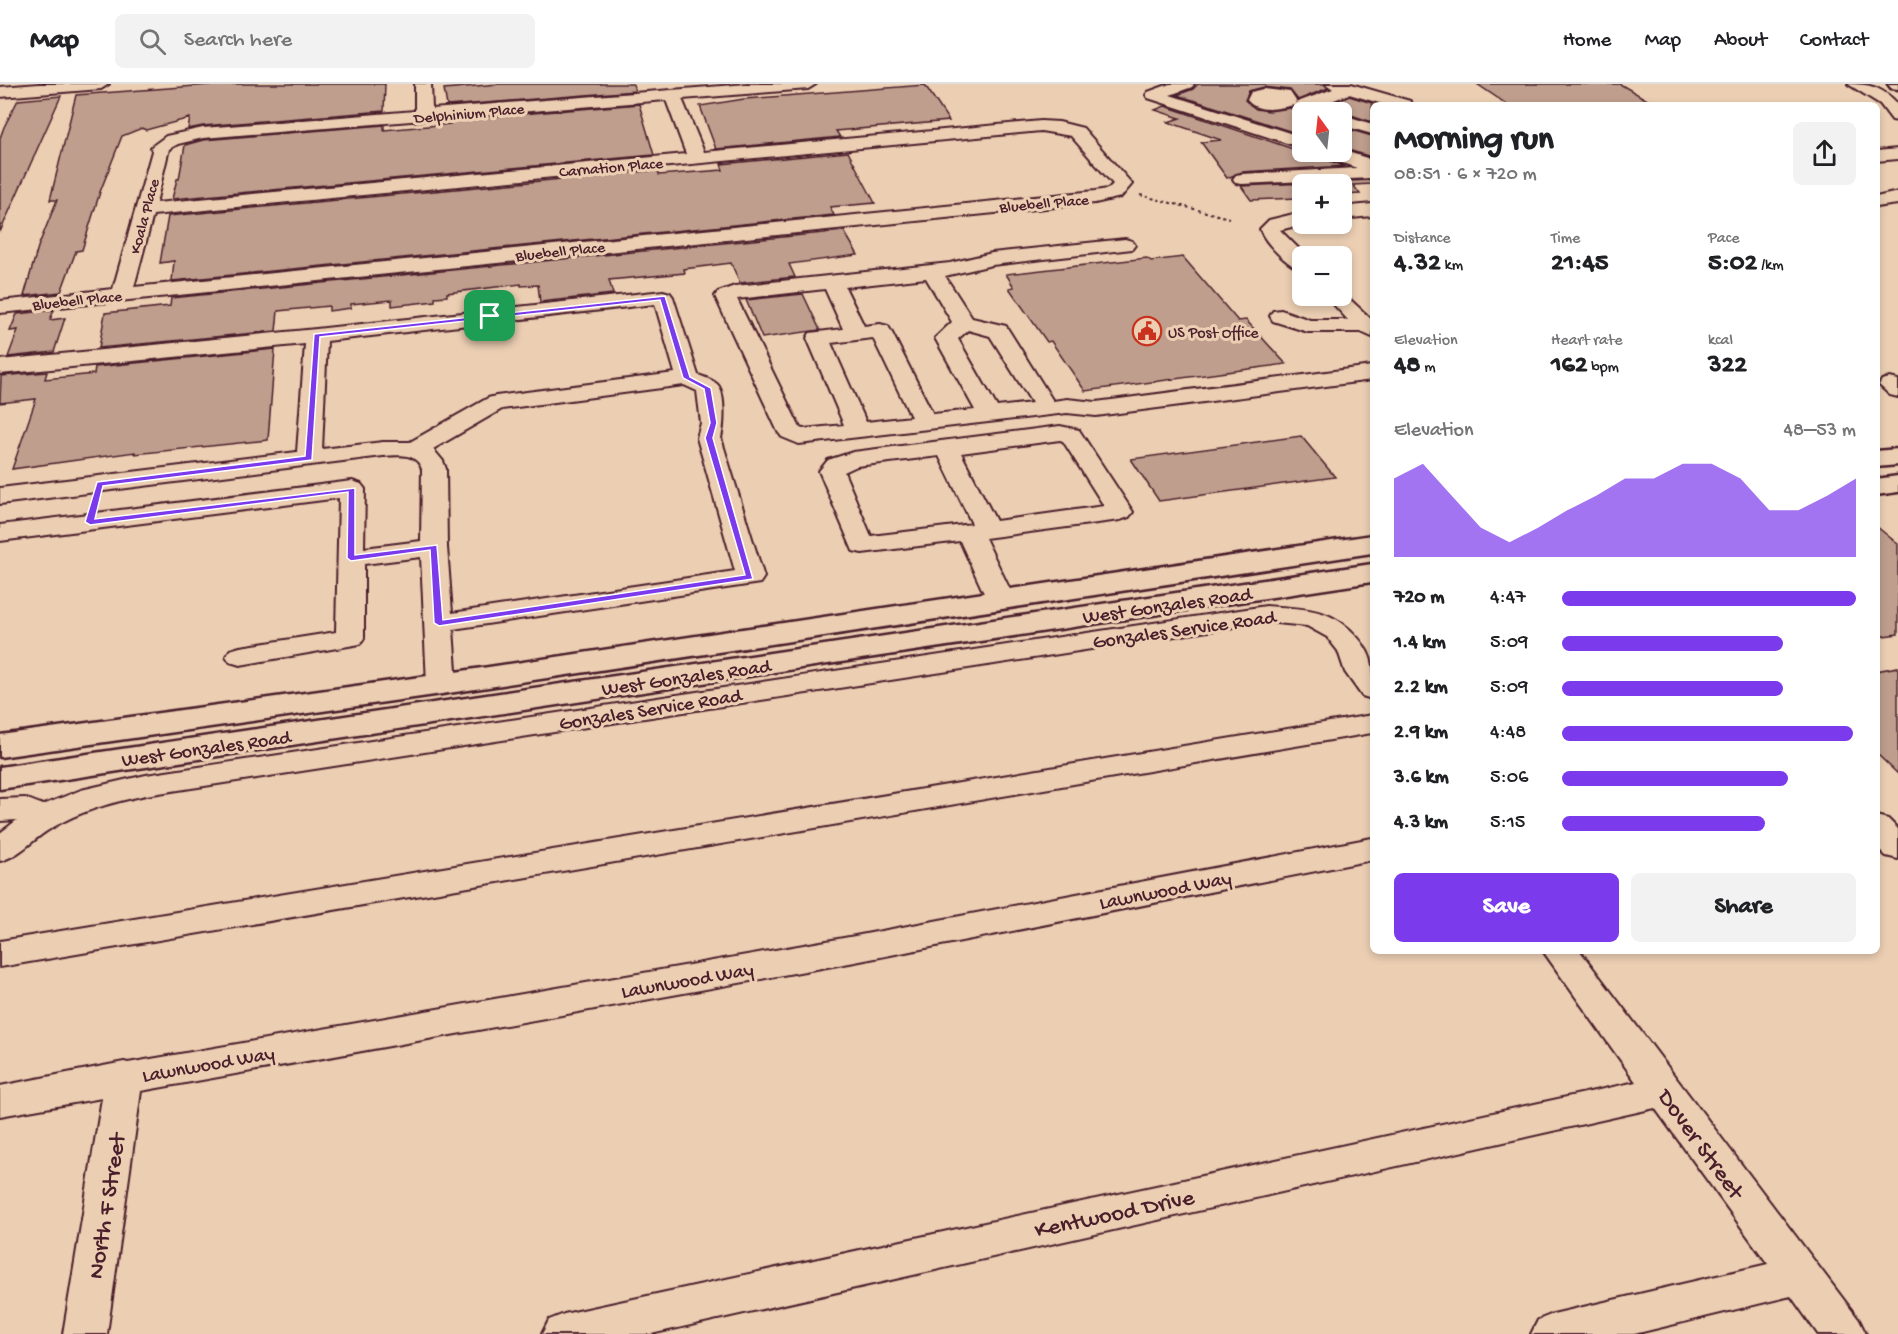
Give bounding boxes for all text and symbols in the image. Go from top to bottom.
search box [115,14,535,68]
text: Map [30,25,79,58]
icon: search [136,25,169,58]
text: Search here [184,28,292,54]
text: Home [1563,29,1611,54]
text: Map [1644,29,1681,54]
text: About [1714,29,1767,54]
text: Contact [1800,29,1868,54]
street label: Delphinium Place [412,101,526,130]
north arrow [1292,102,1352,162]
map controls [1292,102,1352,306]
text: Morning run [1394,122,1554,160]
button: share [1793,122,1856,185]
street label: Carnation Place [559,155,665,183]
text: 08:51 · 6 × 720 m [1394,164,1537,187]
button: + [1292,174,1352,234]
street label: Koala Place [127,176,166,257]
street label: Bluebell Place [998,192,1091,219]
text: Distance [1394,230,1451,249]
text: Time [1551,230,1580,249]
text: Pace [1708,230,1739,249]
street label: Bluebell Place [514,239,607,268]
button: − [1292,246,1352,306]
text: 4.32 [1394,249,1441,280]
text: 21:45 [1551,249,1608,280]
text: 5:02 [1708,249,1757,280]
text: km [1441,257,1463,276]
text: /km [1757,257,1783,276]
street label: Bluebell Place [31,288,124,317]
pin [464,290,515,341]
icon: arrive [473,299,506,332]
public building icon: US Post Office [1131,315,1163,347]
place label: US Post Office [1168,325,1259,344]
text: Elevation [1394,332,1458,351]
text: Heart rate [1551,332,1623,351]
text: kcal [1708,332,1733,351]
text: 48 [1394,351,1421,382]
text: 162 [1551,351,1587,382]
text: 322 [1708,351,1747,382]
text: m [1421,359,1436,378]
text: bpm [1587,359,1619,378]
text: Elevation [1394,420,1474,443]
text: 48–53 m [1783,420,1856,443]
street label: West Gonzales Road [1081,584,1256,631]
text: 720 m [1394,587,1445,610]
text: 4:47 [1490,587,1526,610]
street label: Gonzales Service Road [1091,607,1280,656]
text: 1.4 km [1394,632,1446,655]
text: 5:09 [1490,632,1528,655]
street label: West Gonzales Road [600,656,775,703]
text: 2.2 km [1394,677,1448,700]
text: 5:09 [1490,677,1528,700]
street label: Gonzales Service Road [558,685,746,737]
text: 2.9 km [1394,722,1448,745]
text: 4:48 [1490,722,1526,745]
street label: West Gonzales Road [120,727,295,774]
text: 3.6 km [1394,767,1449,790]
text: 5:06 [1490,767,1528,790]
text: 4.3 km [1394,812,1448,835]
text: 5:15 [1490,812,1525,835]
street label: Lawnwood Way [1098,868,1234,917]
button: Save [1394,873,1619,942]
button: Share [1631,873,1856,942]
street label: Lawnwood Way [620,959,756,1005]
street label: Lawnwood Way [141,1043,277,1089]
street label: Dover Street [1648,1083,1750,1208]
street label: North F Street [83,1130,135,1281]
street label: Kentwood Drive [1032,1184,1198,1246]

